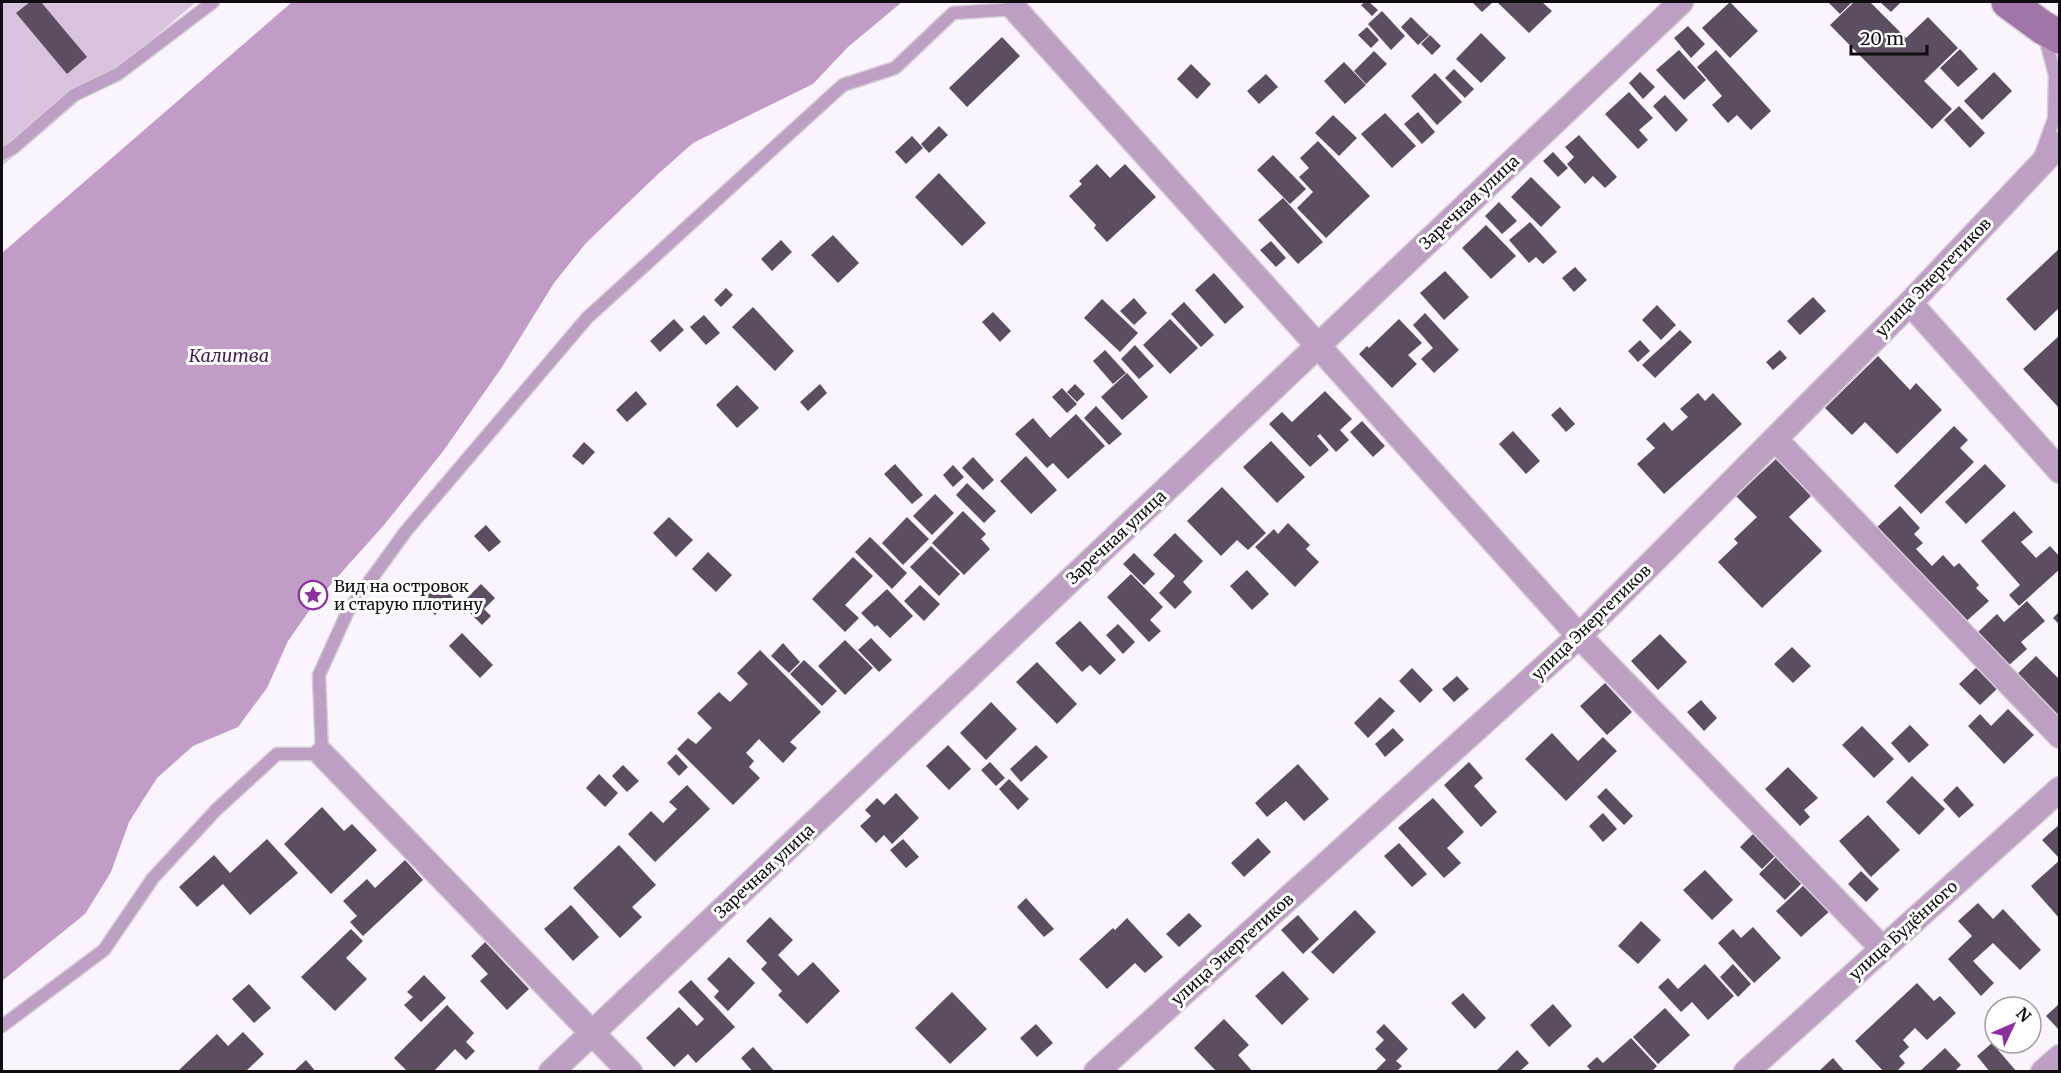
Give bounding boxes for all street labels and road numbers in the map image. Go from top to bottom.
street label: Заречная улица [1415,150,1523,253]
street label: улица Энергетиков [1871,213,1995,341]
street label: Заречная улица [1062,485,1170,588]
street label: улица Энергетиков [1527,560,1655,684]
street label: Заречная улица [710,819,818,922]
street label: улица Будённого [1845,876,1961,984]
street label: улица Энергетиков [1167,889,1297,1009]

